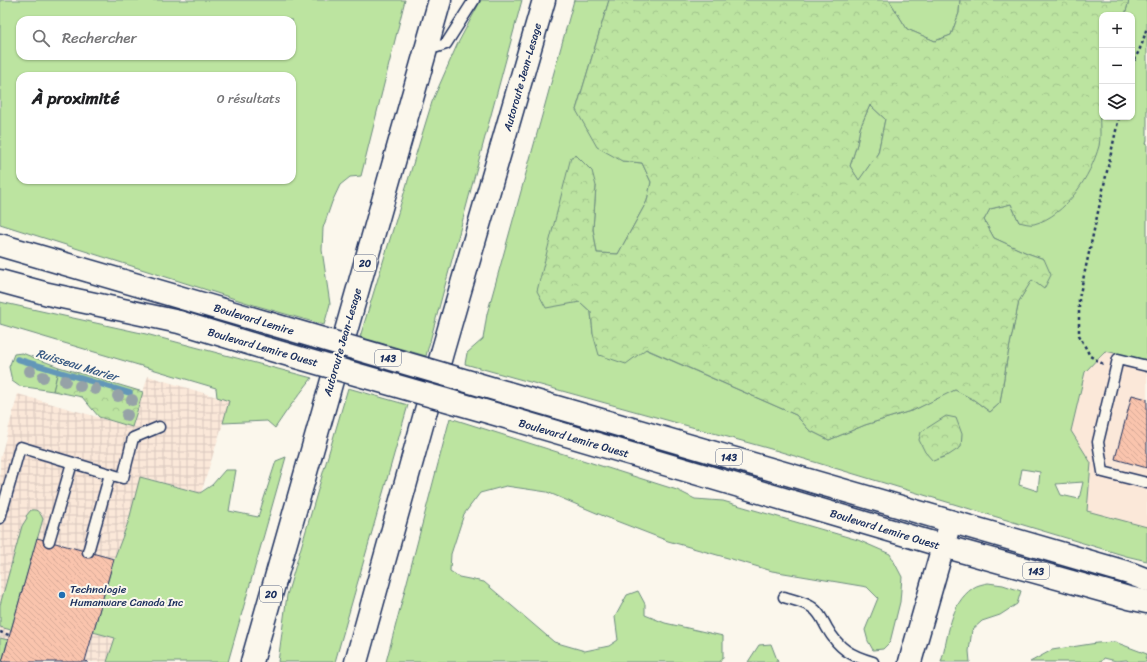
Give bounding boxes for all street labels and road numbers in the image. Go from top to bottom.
street label: Autoroute Jean-Lesage [498,20,547,134]
road number: 20 [354,255,376,271]
street label: Autoroute Jean-Lesage [318,285,367,399]
street label: Boulevard Lemire [211,298,297,341]
street label: Boulevard Lemire Ouest [205,323,321,372]
road number: 143 [375,350,401,366]
street label: Boulevard Lemire Ouest [516,414,632,463]
road number: 143 [716,449,742,465]
street label: Boulevard Lemire Ouest [828,504,942,555]
road number: 143 [1023,563,1049,579]
road number: 20 [260,586,282,602]

